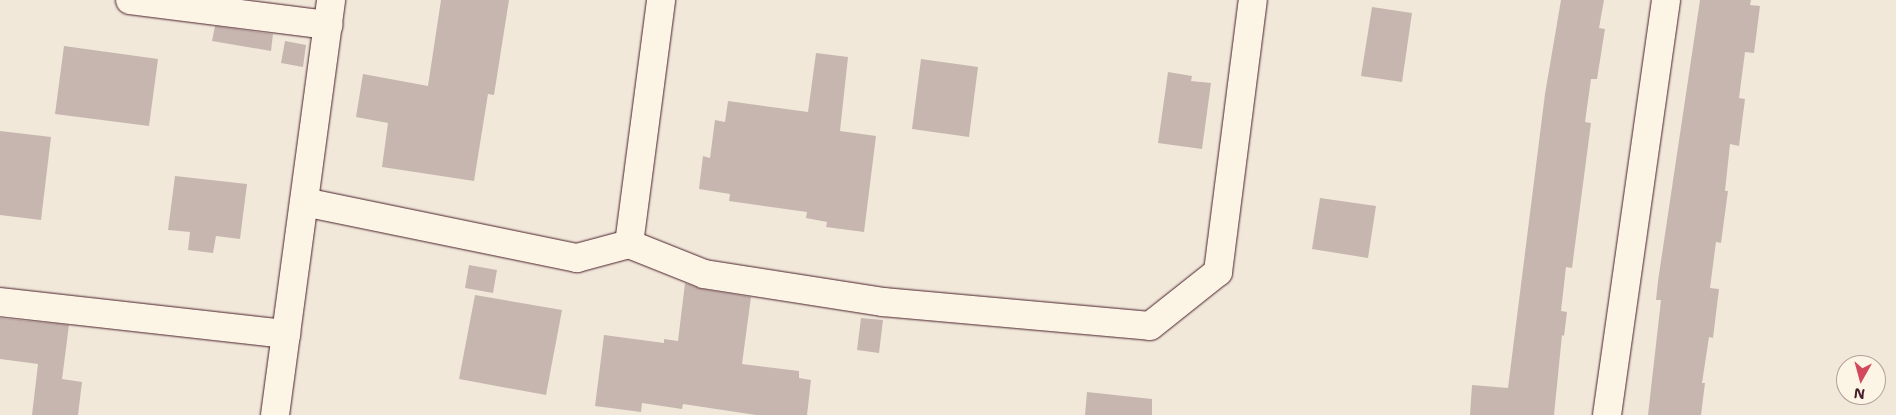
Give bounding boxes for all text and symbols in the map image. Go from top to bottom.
north arrow [1836,355,1886,405]
text: N [1853,384,1866,404]

